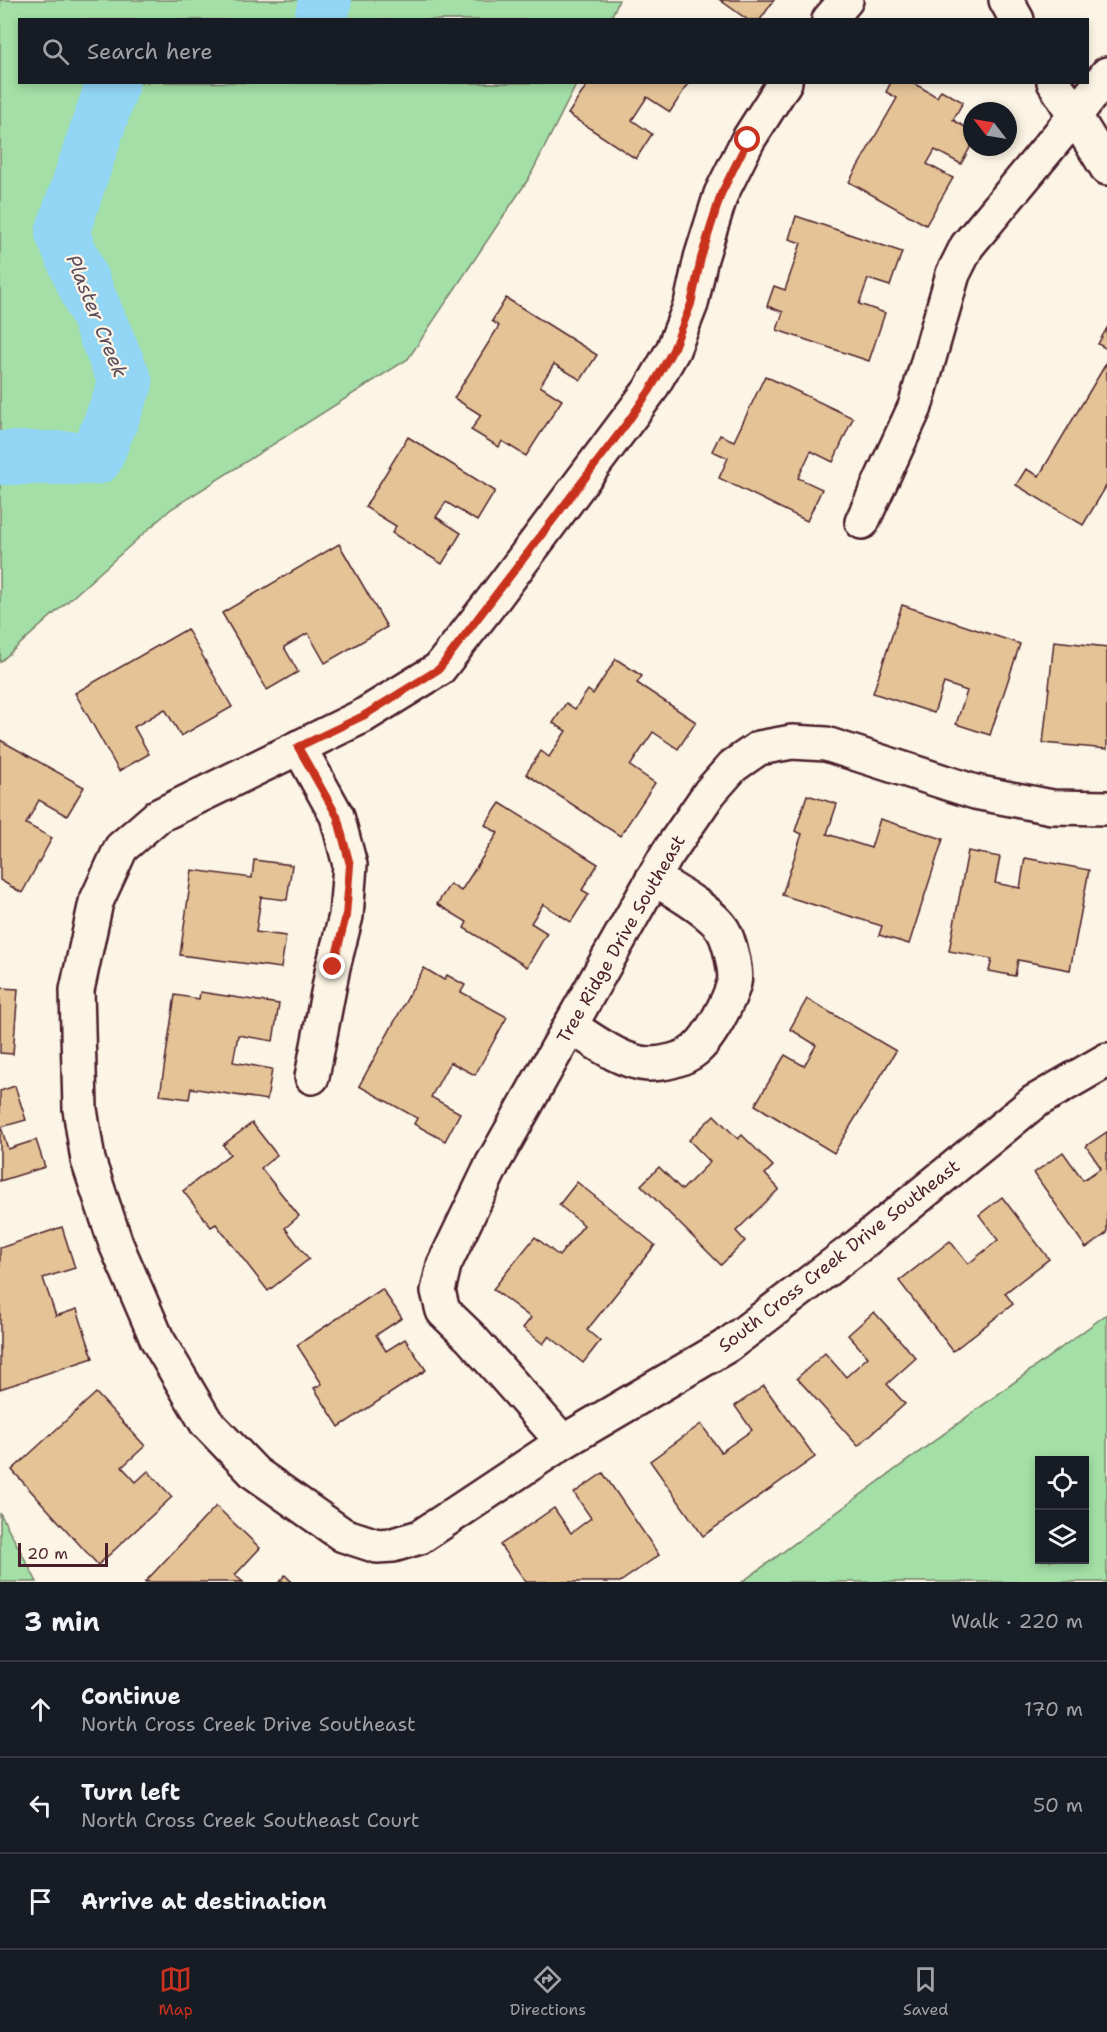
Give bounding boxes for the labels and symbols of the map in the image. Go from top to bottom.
north arrow [963,102,1017,156]
route start [734,126,760,152]
water label: Plaster Creek [61,251,134,382]
street label: Tree Ridge Drive Southeast [551,830,691,1047]
route end [319,953,345,979]
street label: South Cross Creek Drive Southeast [713,1154,965,1358]
scale bar [18,1540,108,1568]

